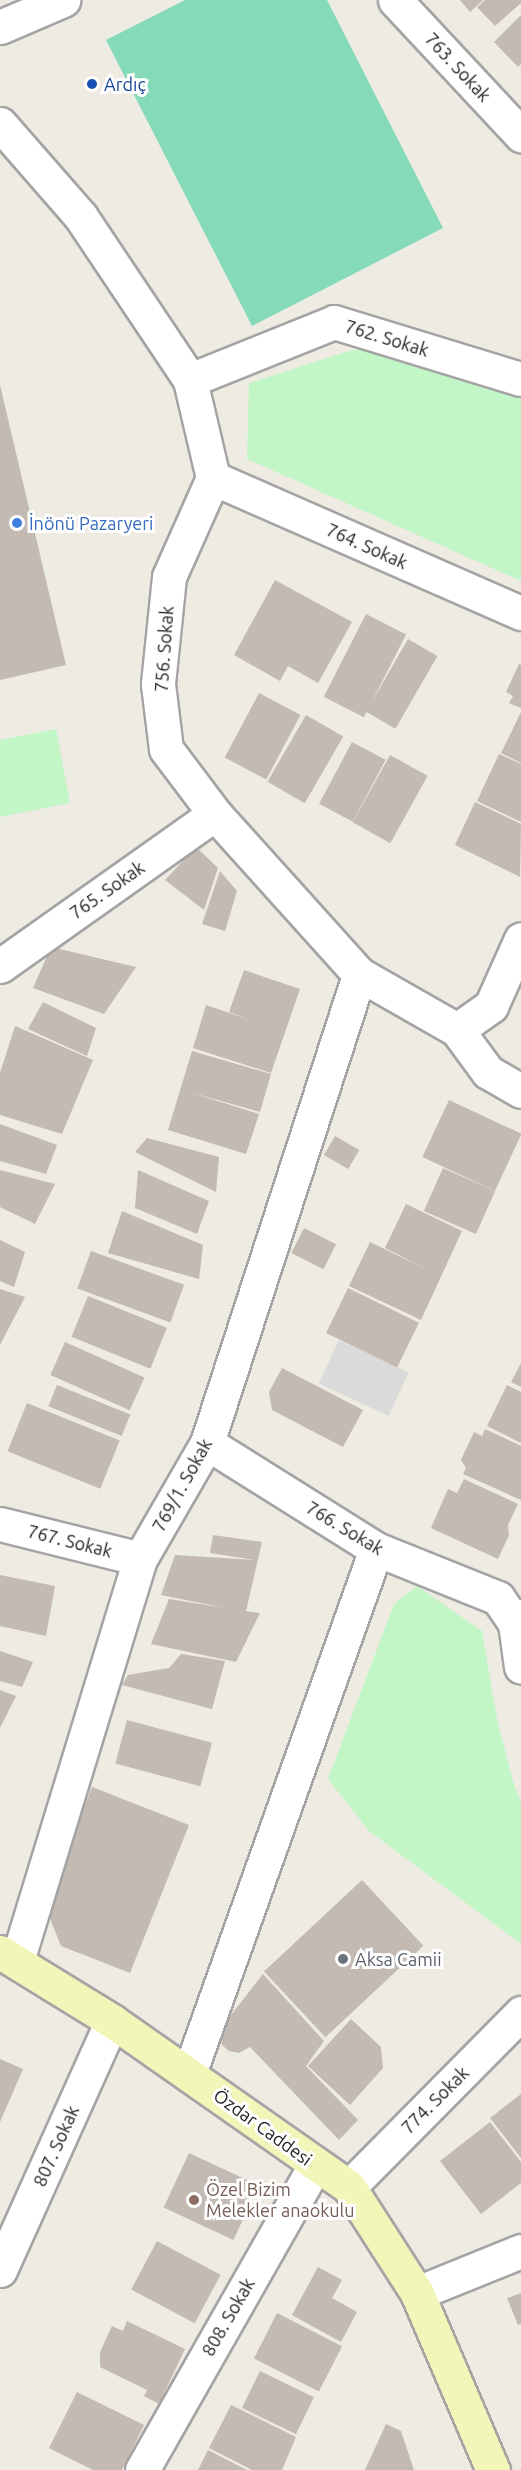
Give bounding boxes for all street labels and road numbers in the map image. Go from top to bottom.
street label: 763. Sokak [421,28,495,106]
street label: 762. Sokak [343,315,431,361]
street label: 764. Sokak [323,519,411,573]
street label: 756. Sokak [150,605,178,693]
street label: 765. Sokak [65,856,149,924]
street label: 769/1. Sokak [148,1435,216,1535]
street label: 766. Sokak [302,1496,388,1560]
street label: 767. Sokak [25,1520,115,1562]
street label: 774. Sokak [397,2062,473,2138]
street label: Özdar Caddesi [210,2084,316,2170]
street label: 807. Sokak [29,2102,83,2190]
street label: 808. Sokak [197,2274,259,2360]

